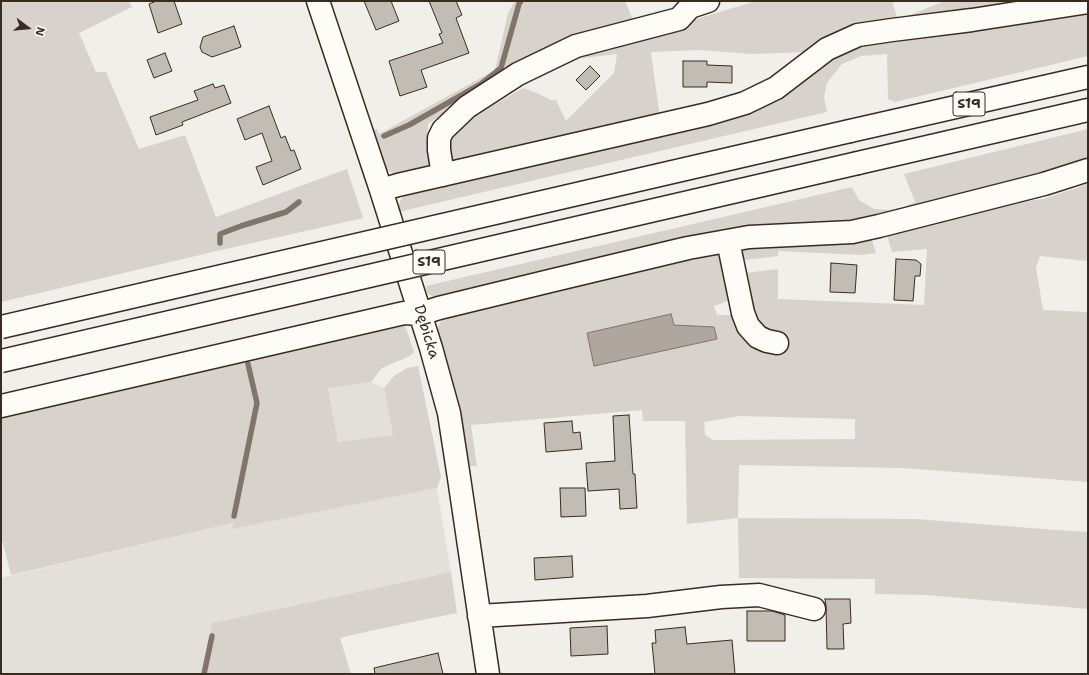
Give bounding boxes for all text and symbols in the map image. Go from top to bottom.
north arrow [8,8,48,48]
text: N [32,25,48,38]
road number: S19 [953,92,985,116]
road number: S19 [413,250,445,274]
street label: Dębicka [409,303,443,361]

